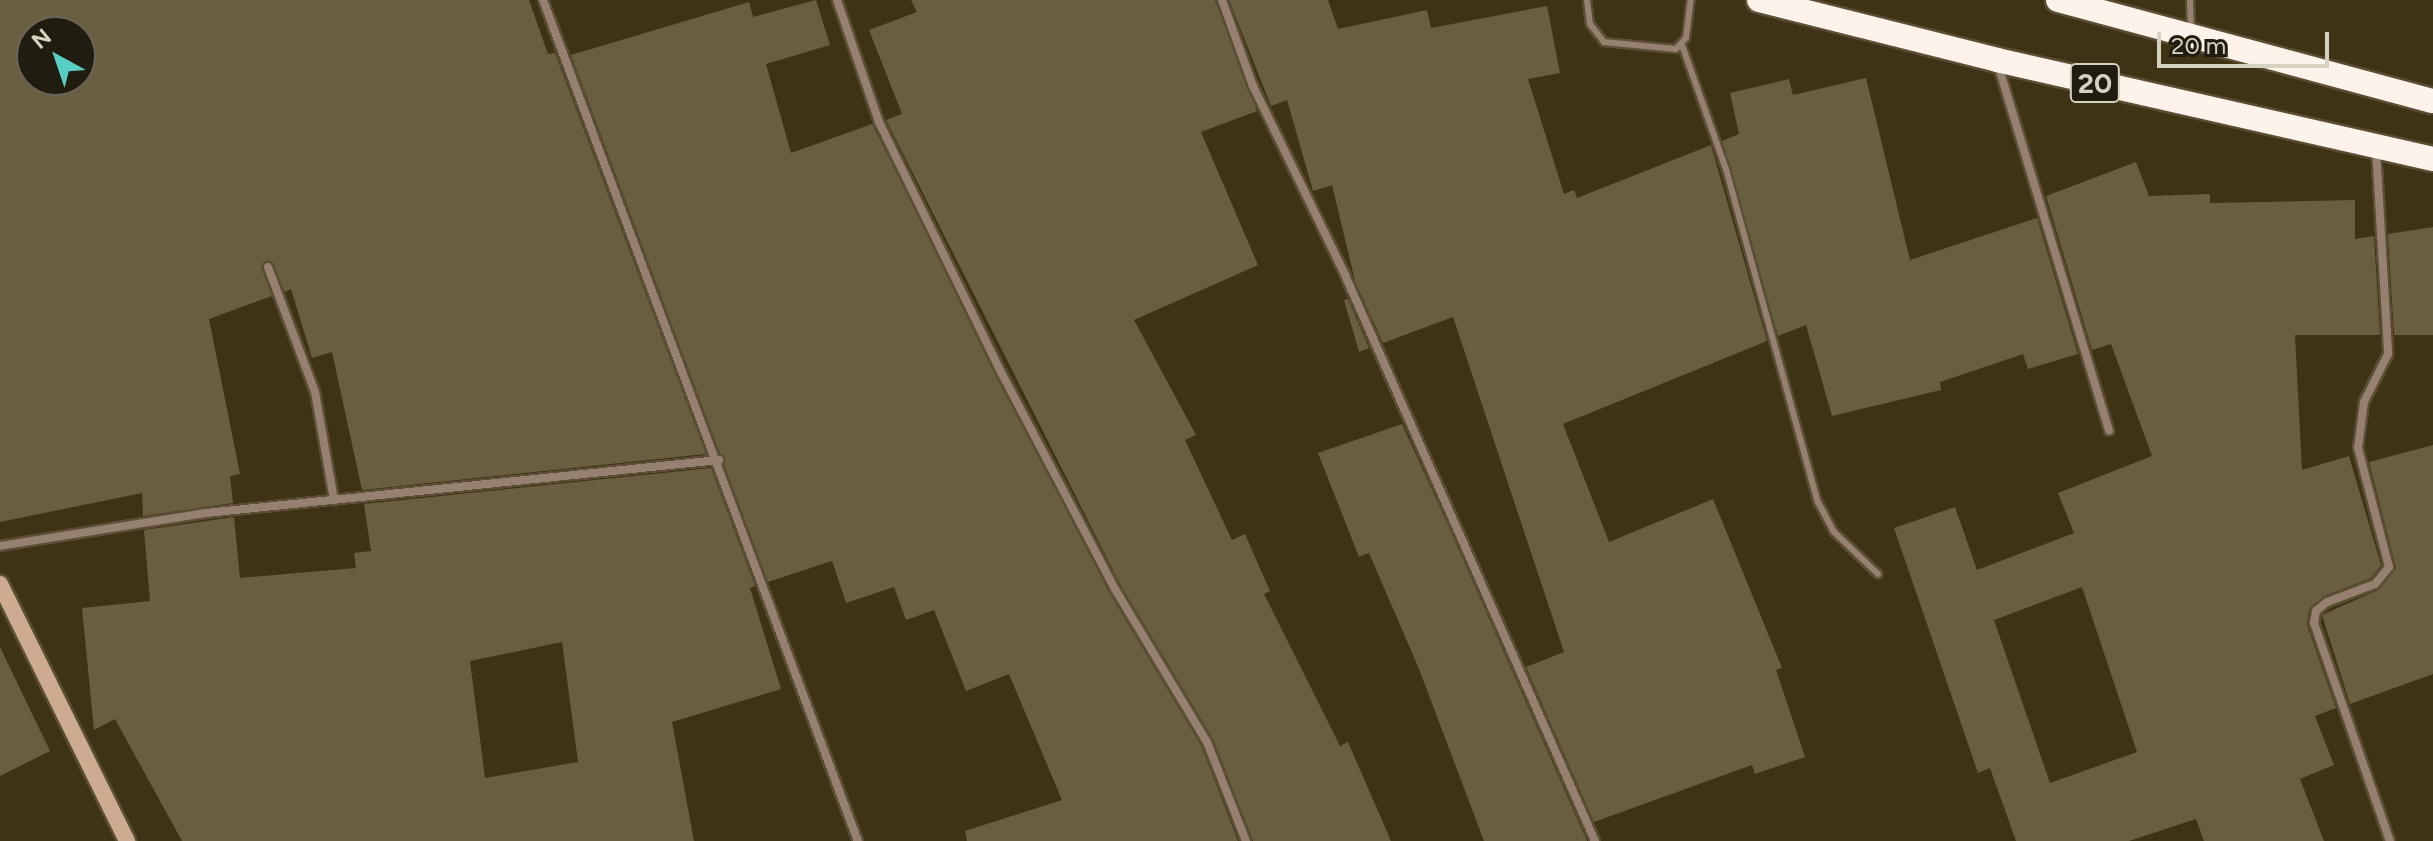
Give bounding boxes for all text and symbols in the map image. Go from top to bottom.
north arrow [16,16,96,96]
scale bar [2161,16,2333,66]
text: N [26,23,57,55]
text: 20 m [2171,31,2226,60]
road number: 20 [2069,59,2121,107]

